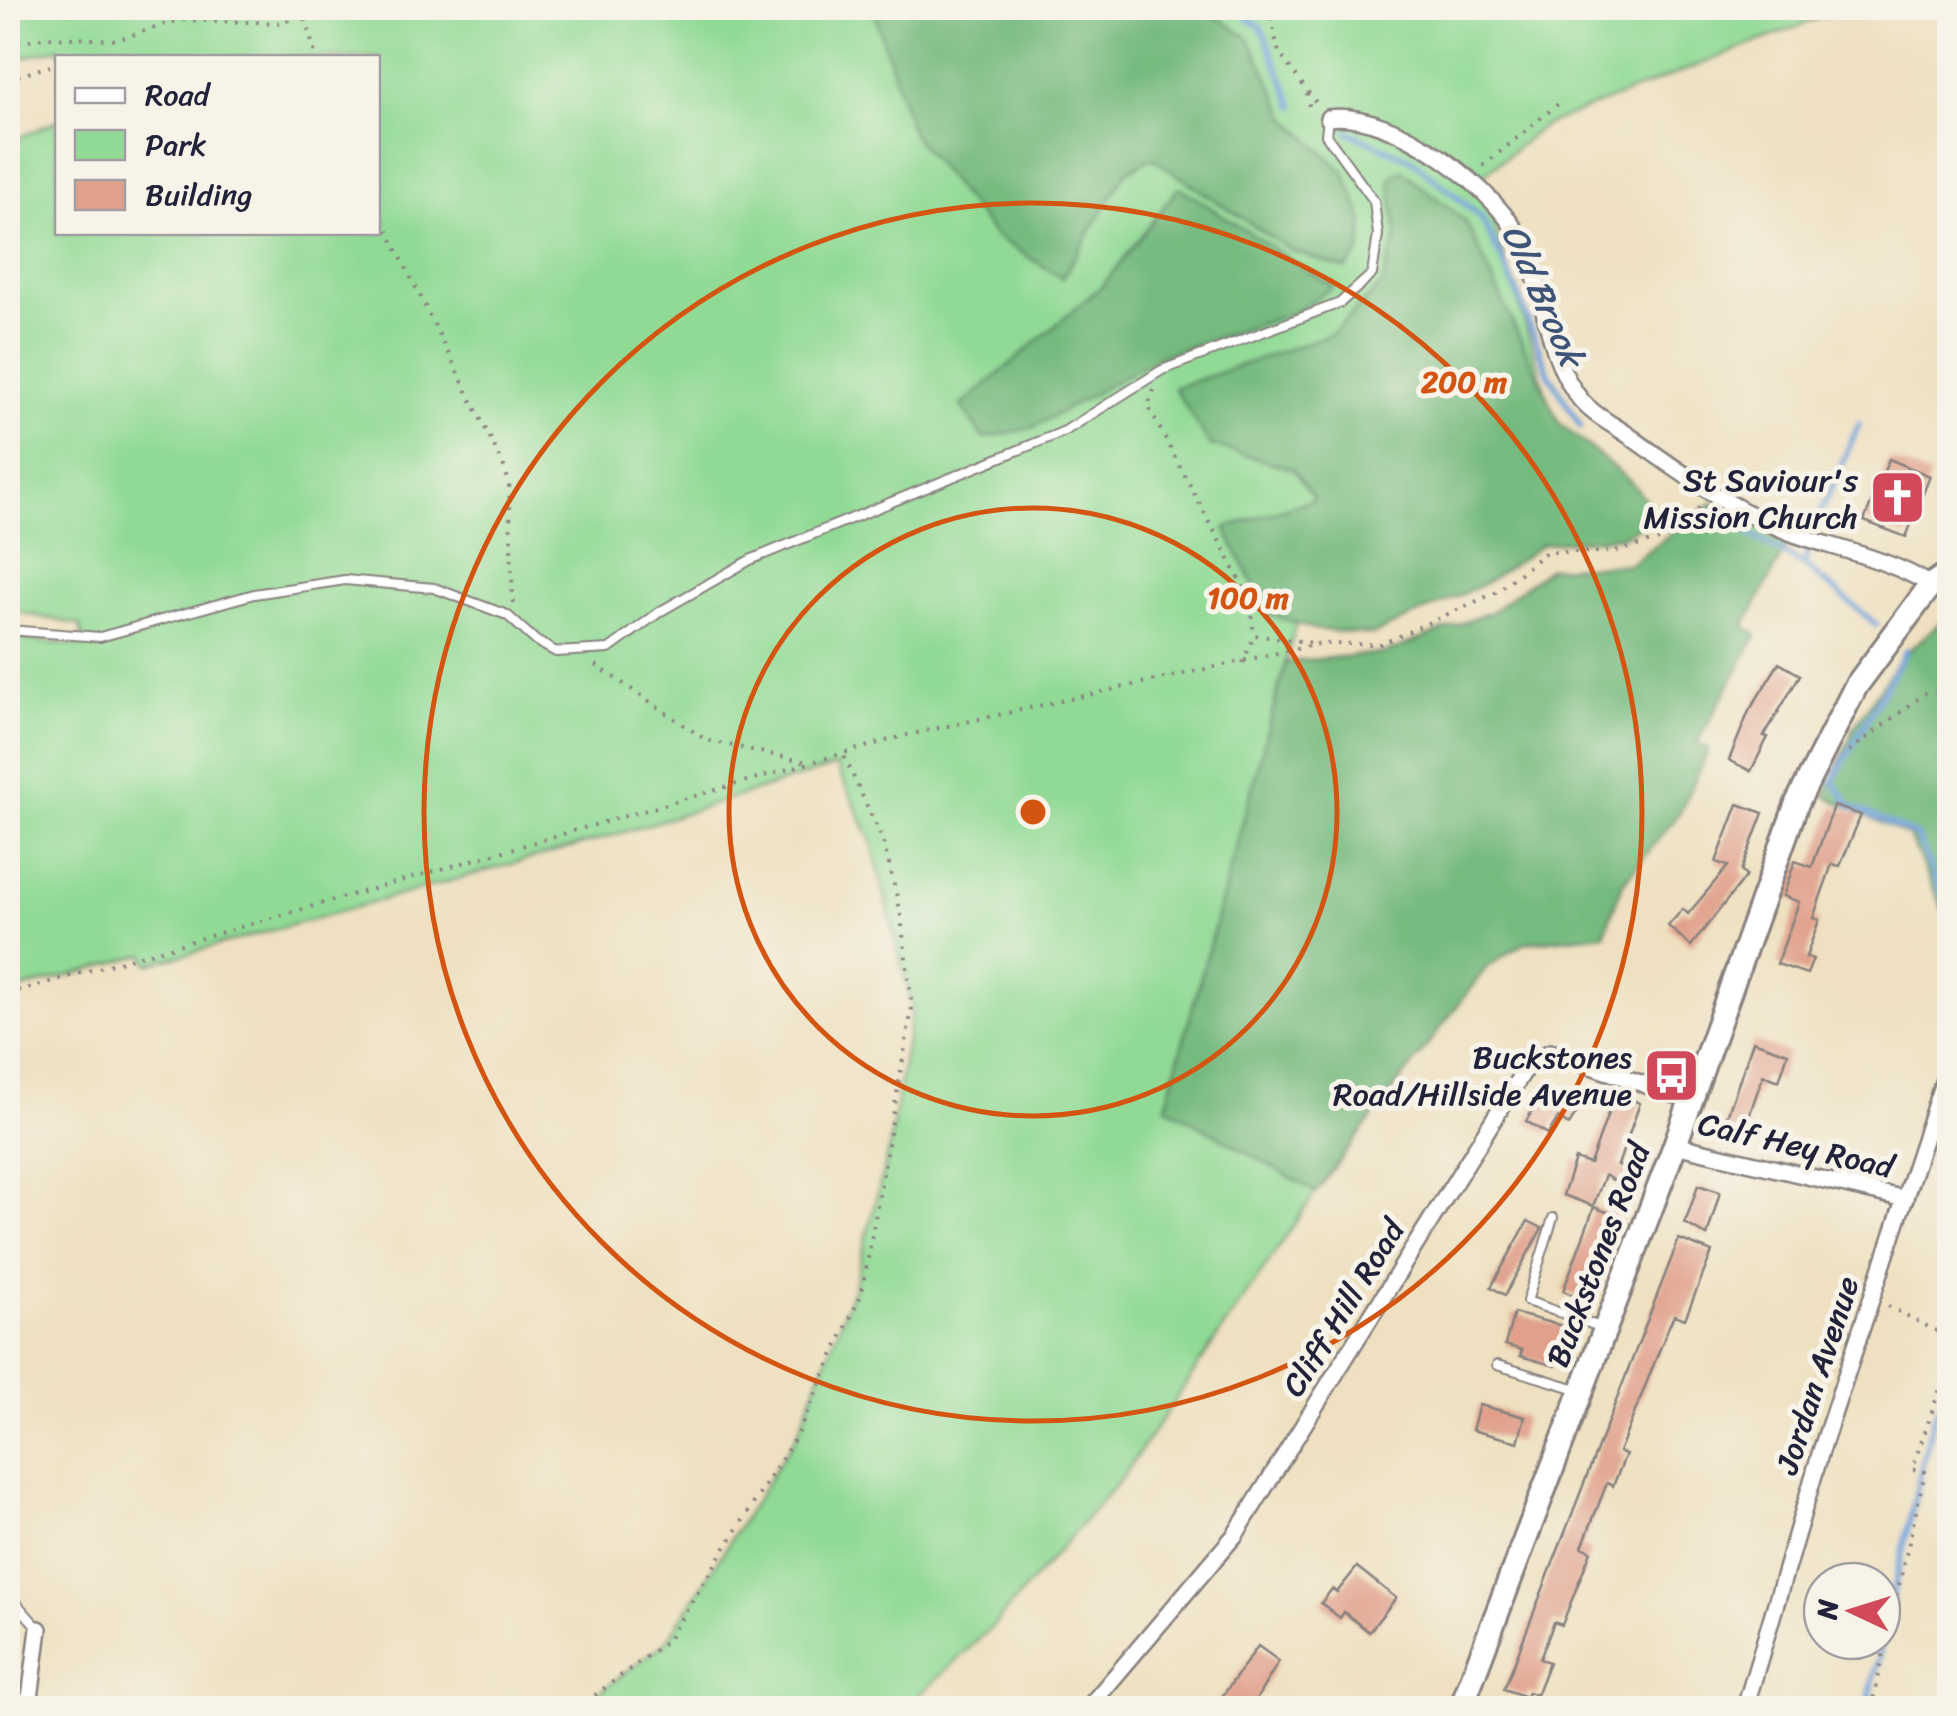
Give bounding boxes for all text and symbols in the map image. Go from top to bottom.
legend [55,55,380,235]
text: Road [145,68,212,122]
text: Park [145,118,207,172]
text: Building [145,168,252,222]
water label: Old Brook [1484,214,1604,381]
text: 200 m [1421,355,1507,409]
place label: St Saviour's Mission Church [1644,452,1858,546]
church icon: St Saviour's Mission Church [1867,468,1927,528]
text: 100 m [1207,571,1289,625]
centre of rings [1015,794,1051,830]
place label: Buckstones Road/Hillside Avenue [1333,1029,1632,1123]
bus stop icon: Buckstones Road/Hillside Avenue [1641,1045,1701,1105]
street label: Calf Hey Road [1693,1095,1901,1196]
street label: Buckstones Road [1530,1133,1668,1376]
street label: Cliff Hill Road [1266,1206,1422,1408]
street label: Jordan Avenue [1758,1269,1876,1482]
north arrow [1802,1561,1902,1661]
text: N [1802,1597,1853,1622]

